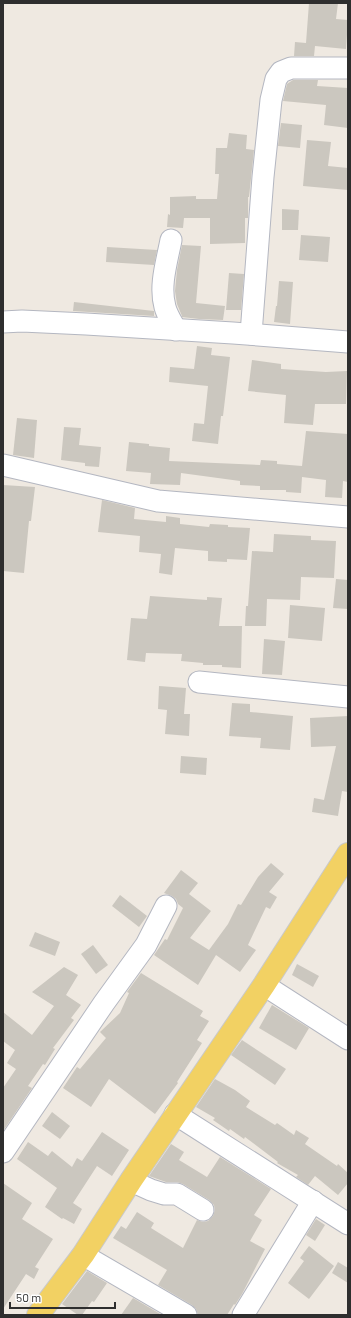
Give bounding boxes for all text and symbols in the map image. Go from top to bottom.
scale bar [10,1284,115,1310]
text: 50 m [16,1290,41,1304]

